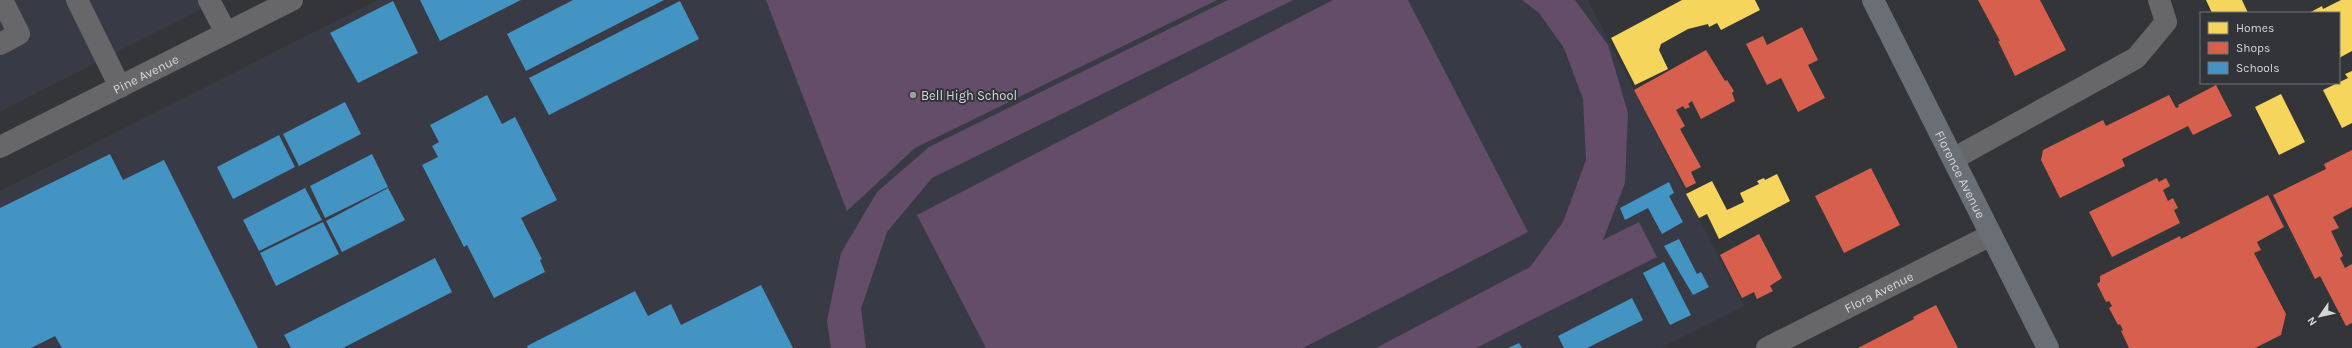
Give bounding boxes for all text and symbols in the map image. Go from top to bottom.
legend [2200,12,2340,84]
text: Homes [2236,21,2274,35]
text: Shops [2236,41,2270,55]
street label: Pine Avenue [110,51,181,96]
text: Schools [2236,61,2279,75]
place label: Bell High School [921,88,1017,103]
marker: Bell High School [908,90,918,100]
street label: Florence Avenue [1932,128,1989,221]
street label: Flora Avenue [1842,268,1916,315]
north arrow [2300,296,2340,336]
text: N [2305,314,2320,328]

